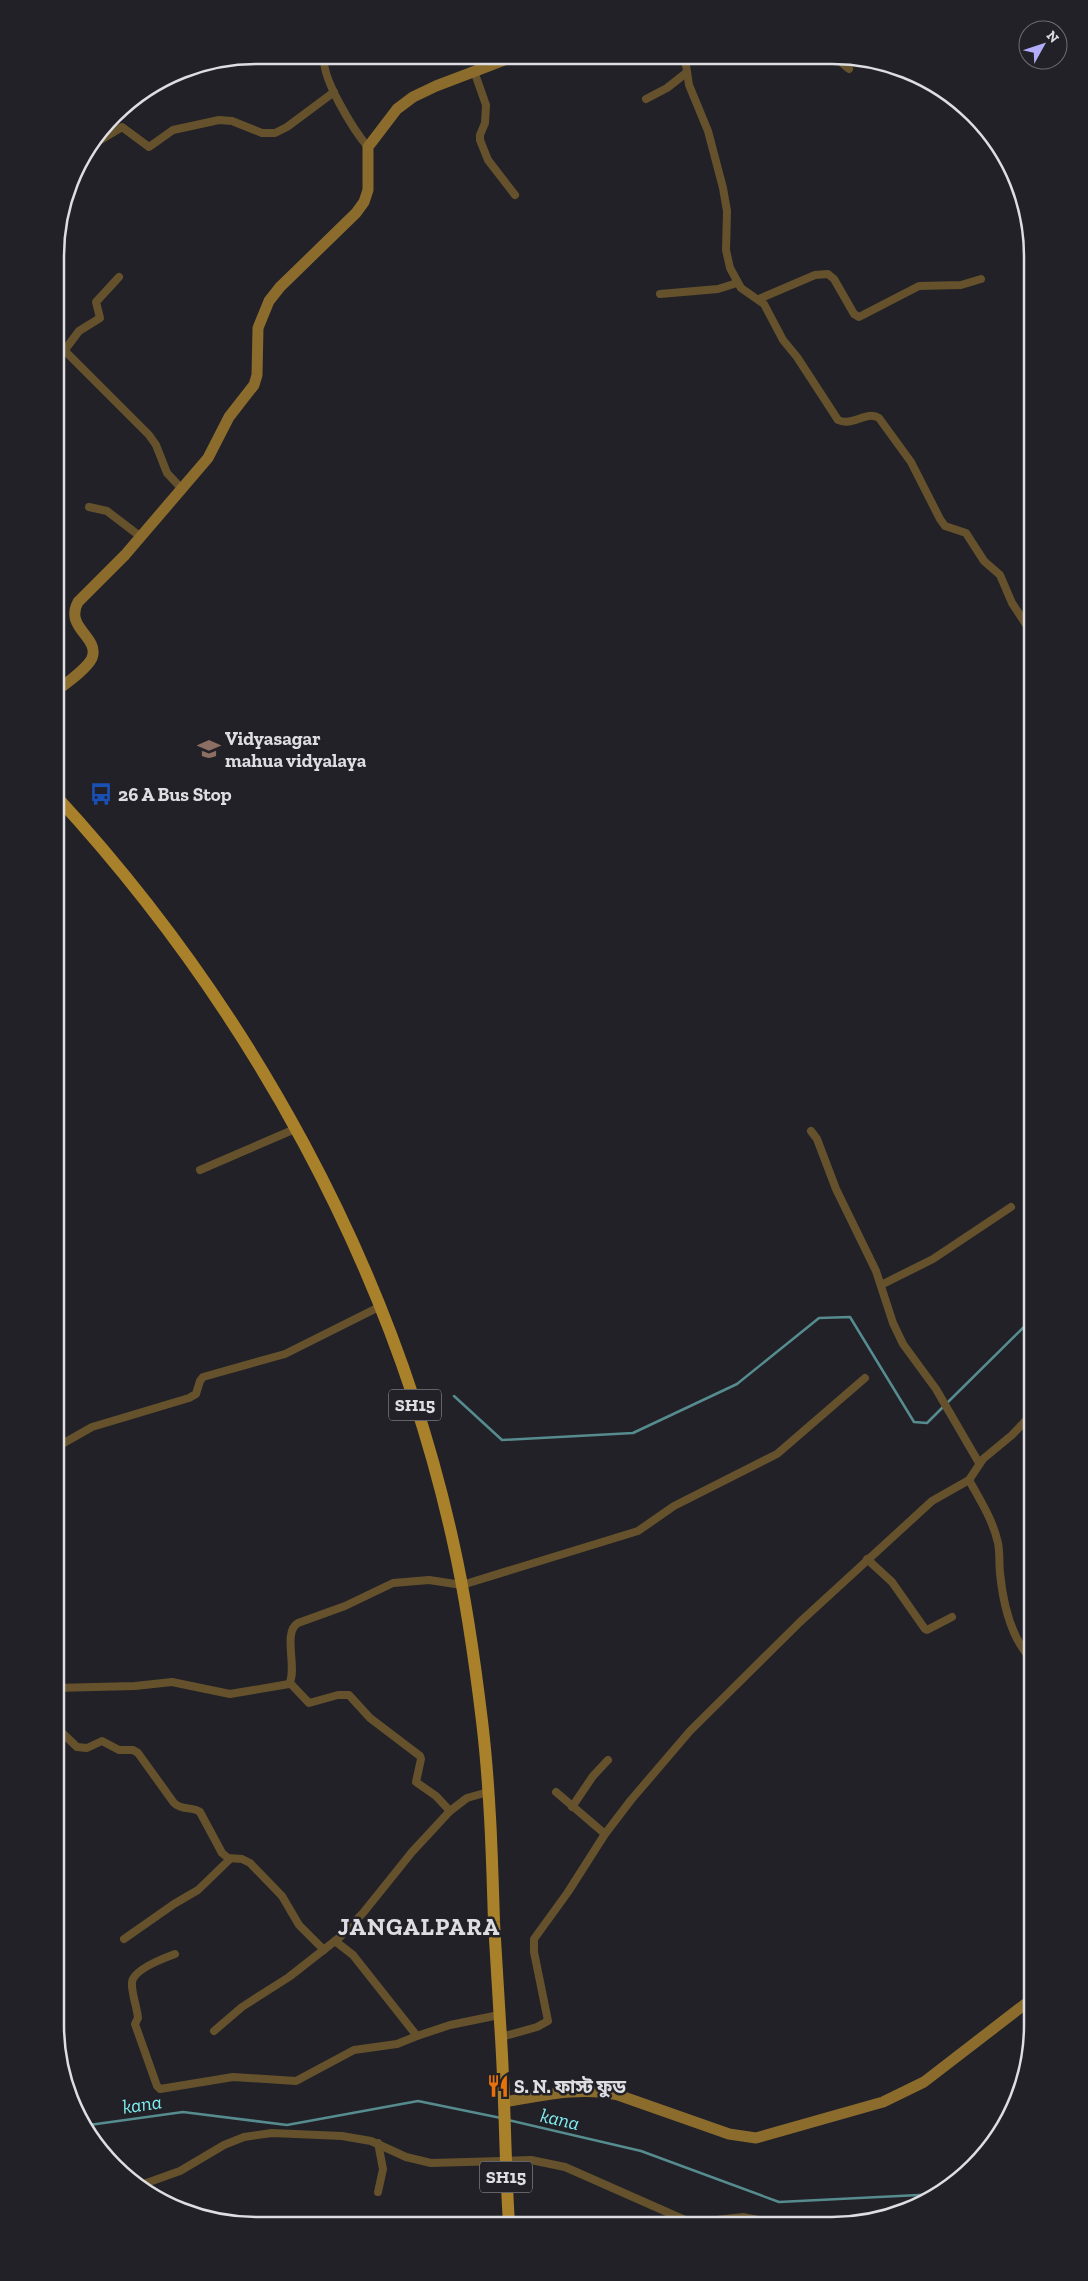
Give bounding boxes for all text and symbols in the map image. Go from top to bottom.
north arrow [1018,20,1068,70]
text: N [1043,27,1063,47]
place label: Vidyasagar mahua vidyalaya [225,727,367,772]
school or university icon: Vidyasagar mahua vidyalaya [196,736,222,762]
bus stop icon: 26 A Bus Stop [88,781,114,807]
place label: 26 A Bus Stop [118,783,232,806]
road number: SH15 [389,1390,441,1420]
district label: JANGALPARA [338,1912,500,1941]
restaurant icon: S. N. ফাস্ট ফুড [485,2073,511,2099]
place label: S. N. ফাস্ট ফুড [514,2075,626,2098]
water label: kana [121,2089,163,2119]
water label: kana [538,2103,582,2135]
road number: SH15 [480,2162,532,2192]

